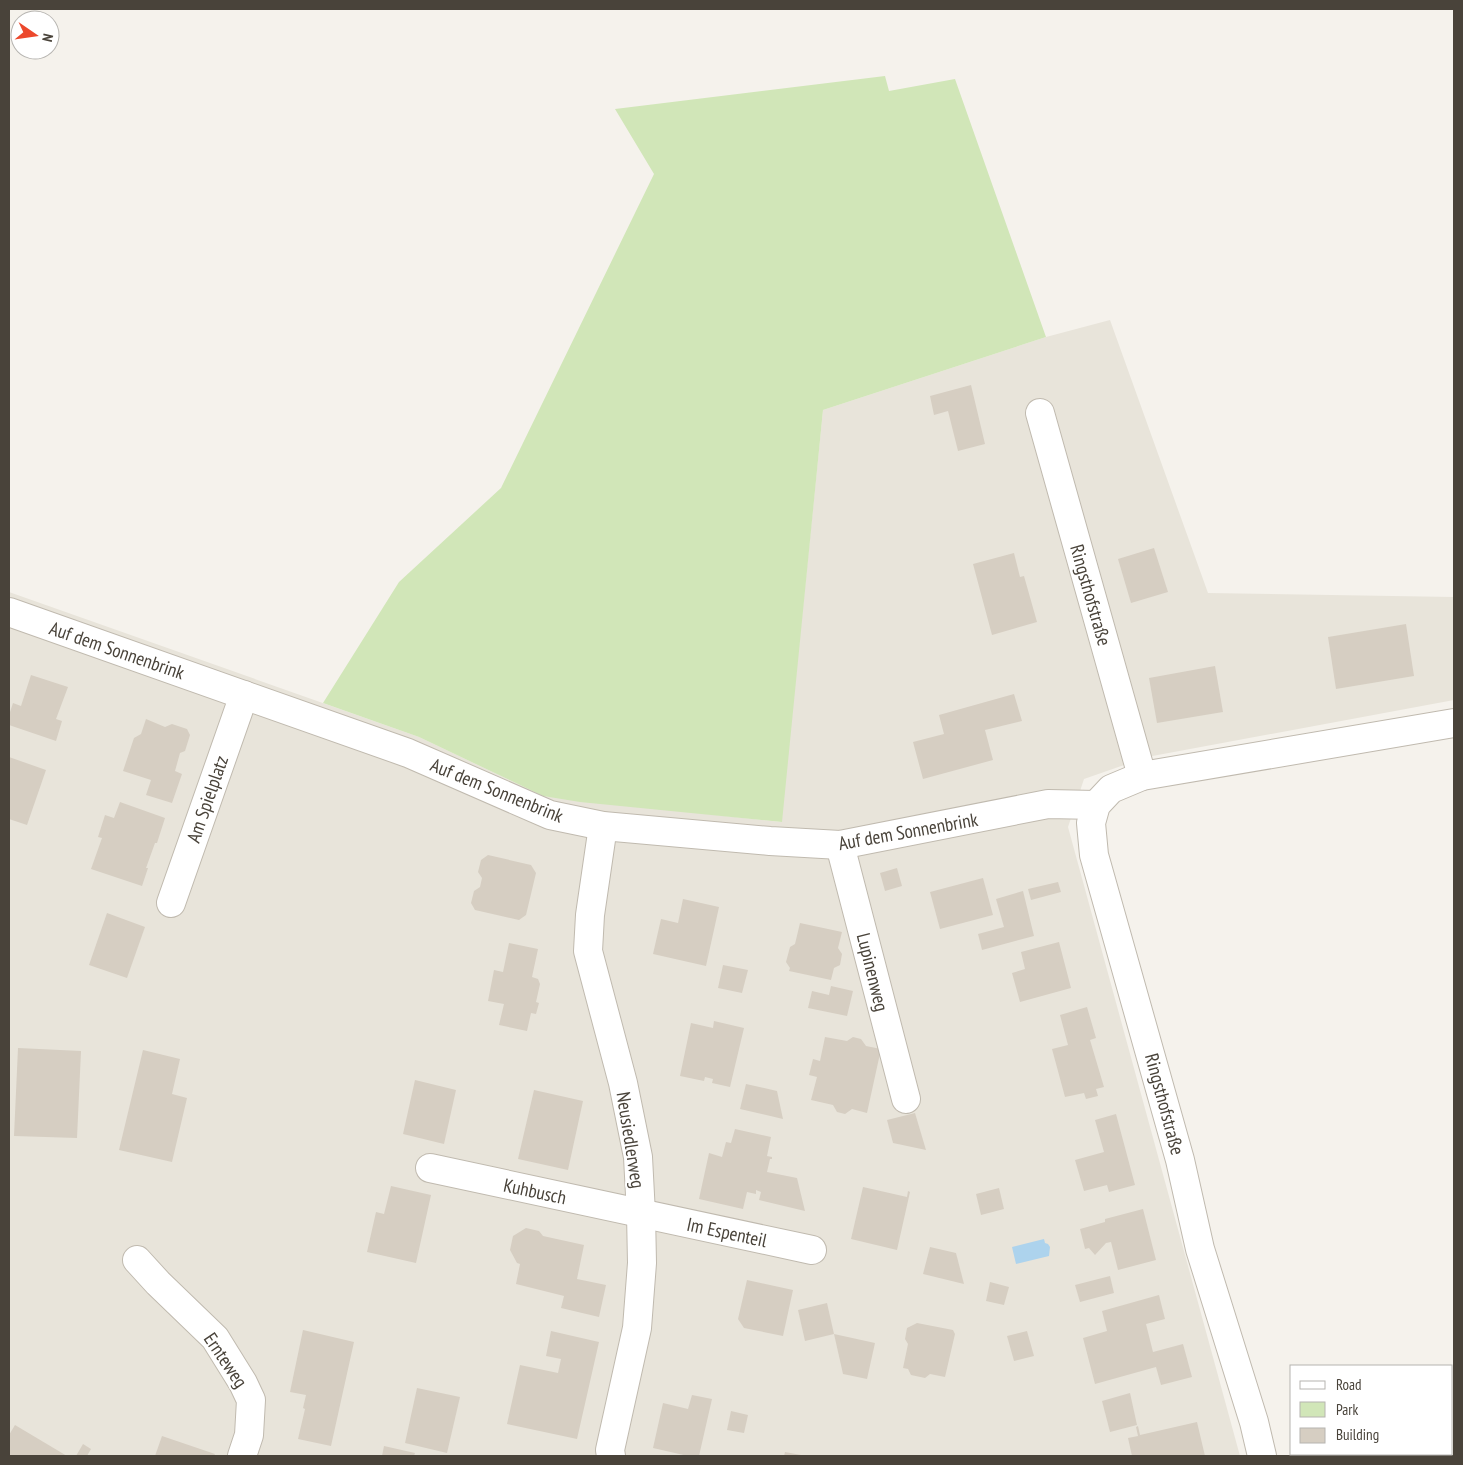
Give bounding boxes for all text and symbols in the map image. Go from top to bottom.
north arrow [10,10,60,60]
text: N [38,32,57,44]
street label: Ringsthofstraße [1065,542,1117,649]
street label: Auf dem Sonnenbrink [46,616,188,685]
street label: Am Spielplatz [181,752,233,846]
street label: Auf dem Sonnenbrink [427,752,567,828]
street label: Auf dem Sonnenbrink [836,807,980,855]
street label: Lupinenweg [852,930,894,1014]
street label: Ringsthofstraße [1140,1051,1190,1158]
street label: Neusiedlerweg [612,1090,650,1190]
street label: Kuhbusch [501,1173,569,1209]
street label: Im Espenteil [685,1212,770,1252]
street label: Ernteweg [199,1328,253,1392]
legend [1290,1365,1453,1455]
text: Road [1336,1375,1362,1394]
text: Park [1336,1400,1358,1419]
text: Building [1336,1425,1379,1444]

